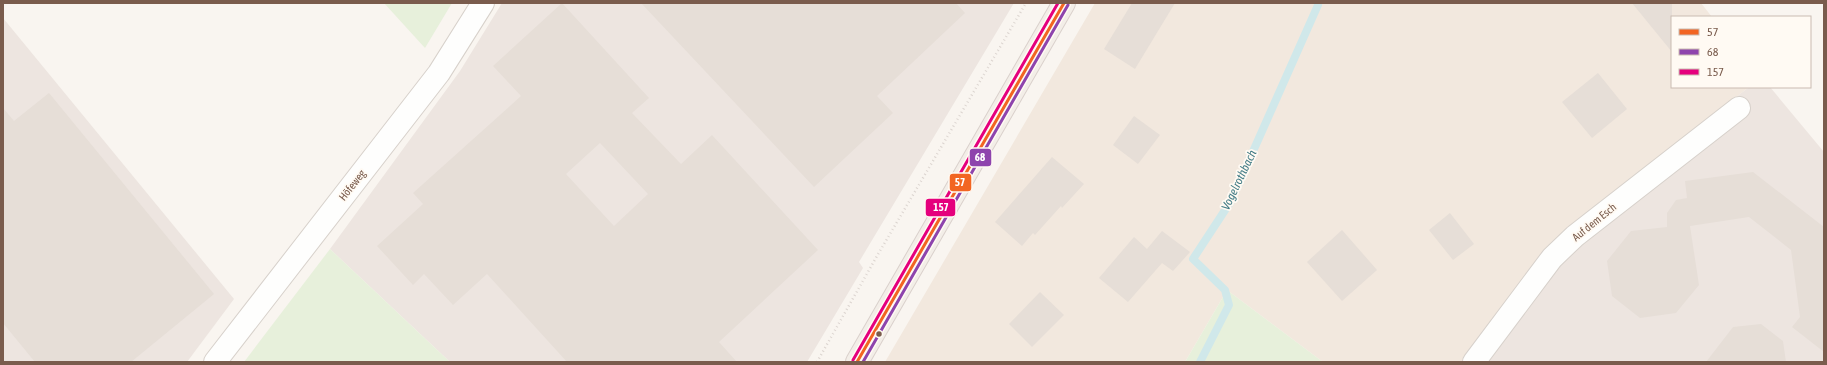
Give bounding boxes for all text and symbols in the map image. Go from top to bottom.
legend [1671,16,1811,88]
text: 57 [1707,25,1719,39]
text: 68 [1707,45,1719,59]
text: 157 [1707,65,1724,79]
line badge: 68 [969,148,992,167]
water label: Vogelrothbach [1218,148,1260,212]
text: 68 [975,151,985,163]
street label: Höfeweg [336,167,368,203]
line badge: 57 [949,173,972,192]
text: 57 [955,176,965,188]
line badge: 157 [925,198,956,217]
text: 157 [933,201,949,213]
street label: Auf dem Esch [1570,201,1618,243]
unlabelled marker [874,329,884,339]

